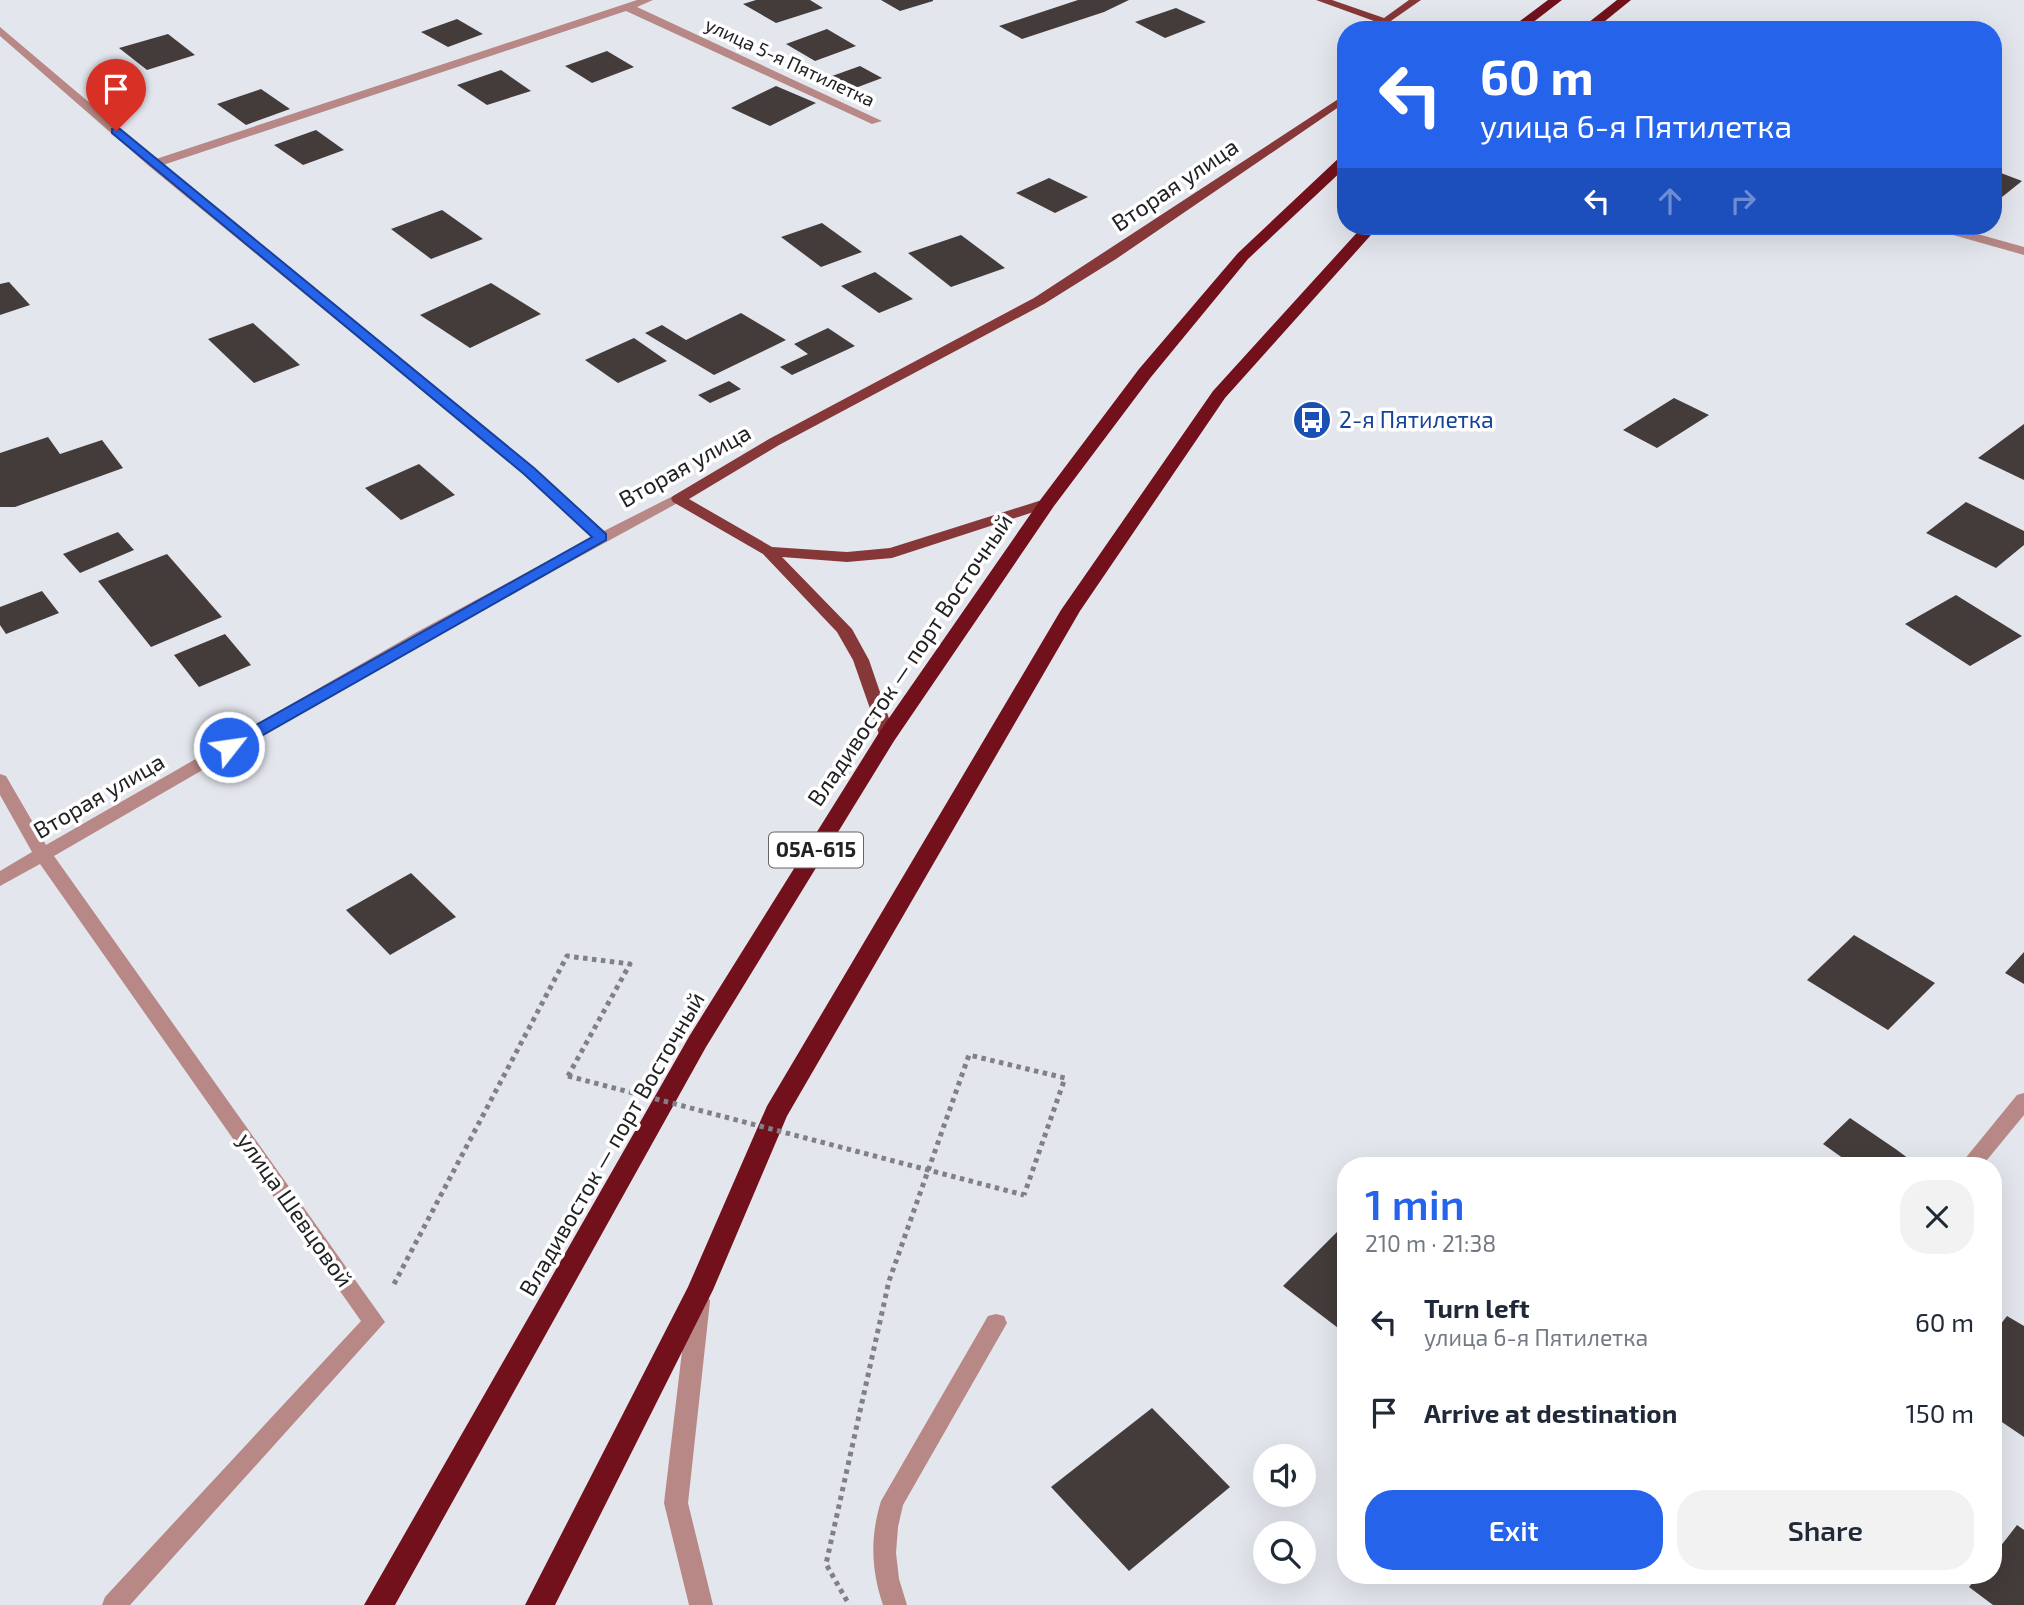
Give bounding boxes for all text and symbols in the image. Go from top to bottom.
street label: улица 5-я Пятилетка [701,12,879,112]
text: 60 m [1480,46,1594,105]
icon: left [1365,49,1456,140]
pin [86,59,146,131]
icon: arrive [97,70,135,108]
text: улица 6-я Пятилетка [1480,106,1792,144]
street label: Вторая улица [1106,132,1244,238]
icon: left [1578,182,1616,220]
icon: ahead [1651,182,1689,220]
icon: right [1724,182,1762,220]
bus stop icon: 2-я Пятилетка [1291,399,1333,441]
place label: 2-я Пятилетка [1339,405,1494,433]
street label: Вторая улица [614,417,756,514]
street label: Владивосток — порт Восточный [801,508,1018,811]
position arrow [192,710,266,784]
street label: Вторая улица [28,746,169,845]
road number: 05А-615 [769,832,863,868]
street label: Владивосток — порт Восточный [512,987,710,1300]
street label: улица Шевцовой [231,1127,359,1293]
text: 1 min [1365,1178,1465,1228]
button: close [1900,1180,1974,1254]
text: 210 m · 21:38 [1365,1229,1496,1257]
text: Turn left [1424,1292,1530,1323]
icon: left [1365,1303,1403,1341]
text: 60 m [1915,1306,1974,1337]
text: улица 6-я Пятилетка [1424,1323,1648,1351]
icon: arrive [1365,1394,1403,1432]
text: Arrive at destination [1424,1397,1677,1428]
text: 150 m [1905,1397,1974,1428]
map controls [1253,1444,1316,1584]
button: sound [1253,1444,1316,1507]
button: Exit [1365,1490,1663,1570]
button: Share [1677,1490,1974,1570]
button: search [1253,1521,1316,1584]

